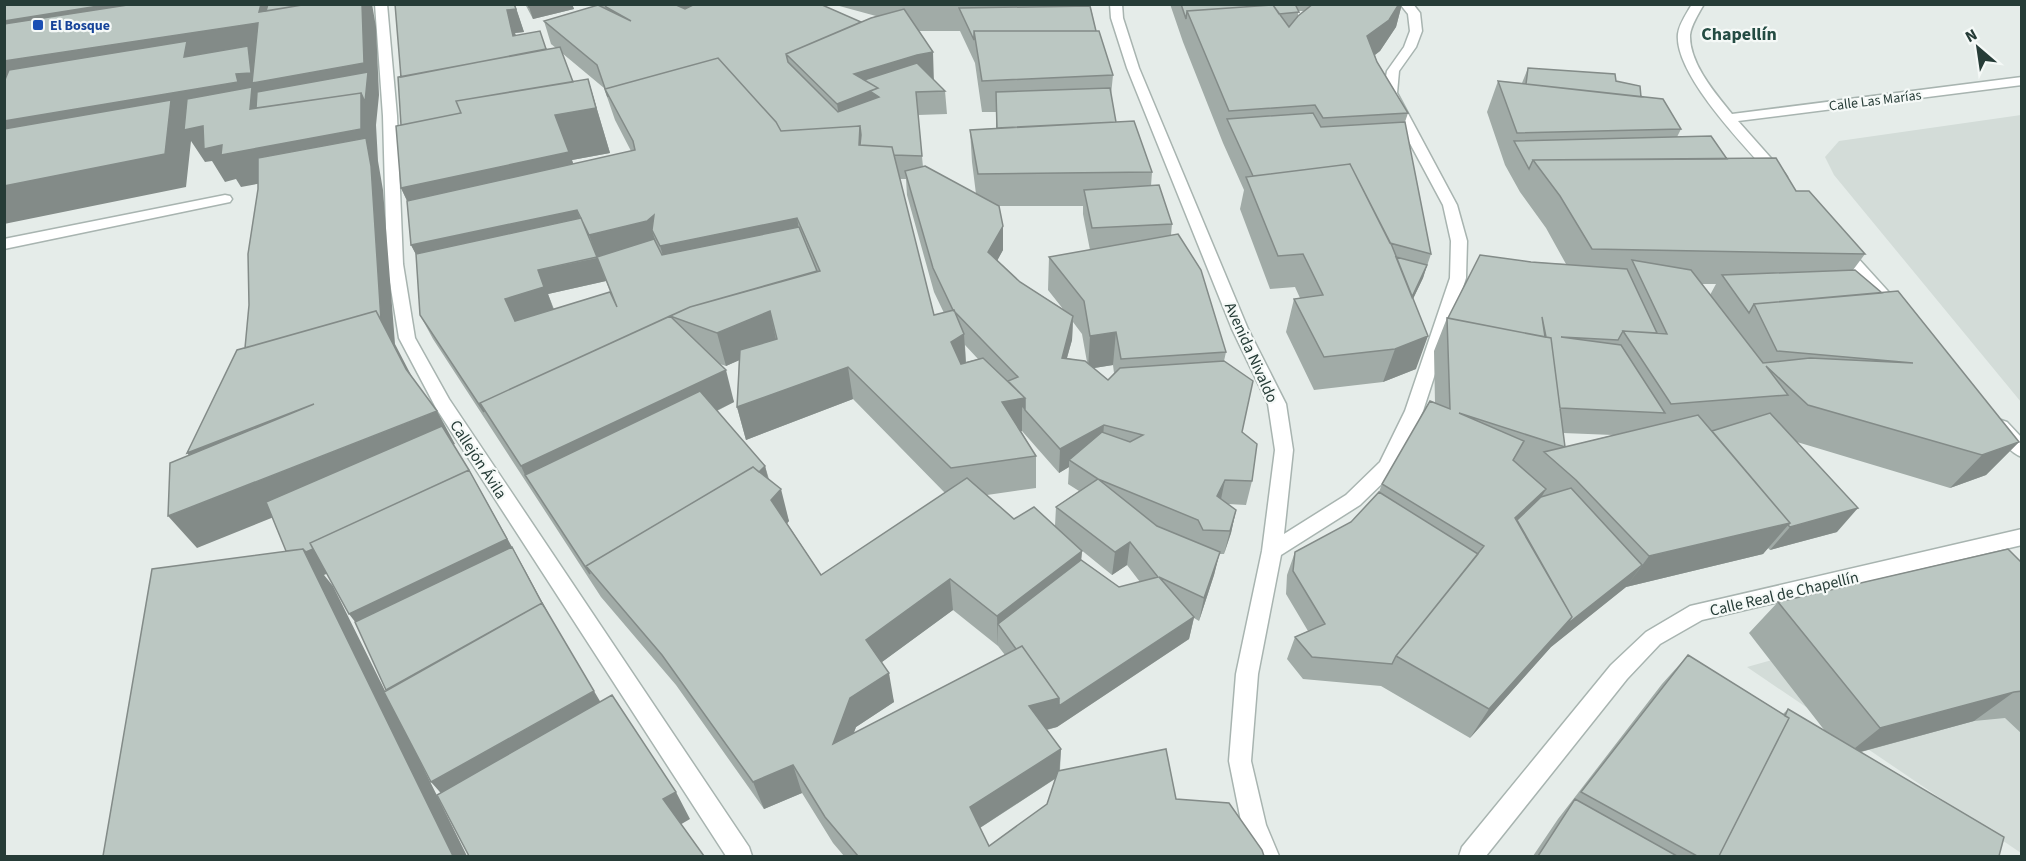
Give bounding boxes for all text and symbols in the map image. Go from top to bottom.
place label: El Bosque [50,16,110,36]
marker: El Bosque [31,18,45,32]
north arrow [1948,18,2008,78]
district label: Chapellín [1701,22,1777,47]
text: N [1961,24,1981,48]
street label: Calle Las Marías [1828,85,1923,117]
street label: Avenida Nivaldo [1219,299,1283,406]
street label: Callejón Ávila [444,416,512,503]
street label: Calle Real de Chapellín [1708,566,1861,622]

